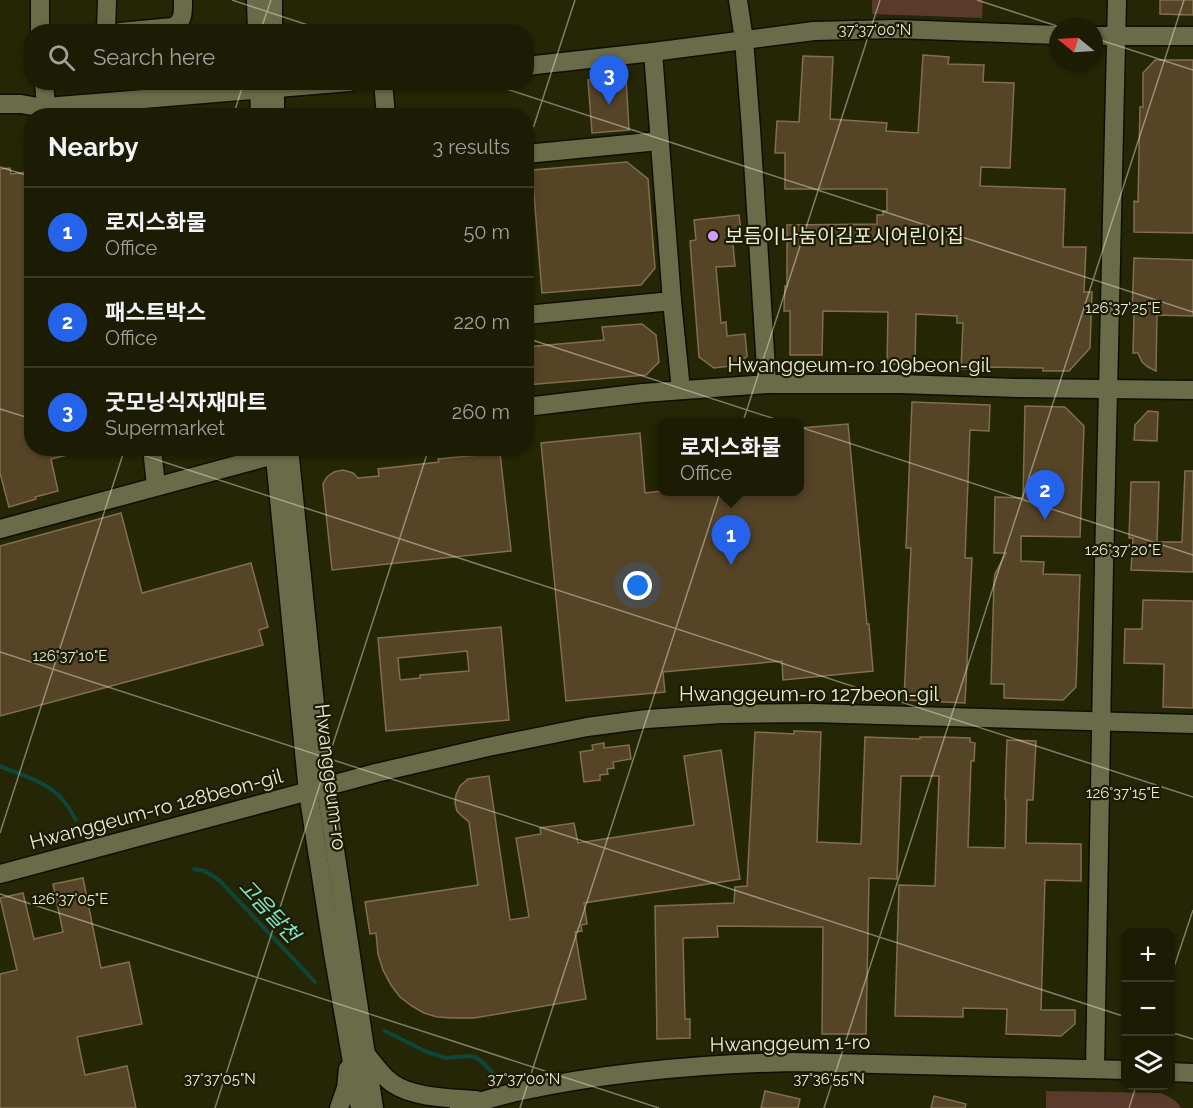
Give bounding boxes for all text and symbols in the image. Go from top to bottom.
north arrow [1049,18,1103,72]
text: 37°37'00"N [839,21,911,39]
search box [24,24,534,90]
icon: search [45,41,78,74]
text: Search here [93,44,215,70]
pin: 3 [590,56,628,105]
text: Nearby [48,132,138,162]
text: 3 results [432,135,510,159]
text: 로지스화물 [105,209,206,235]
text: 1 [63,220,72,244]
text: 50 m [463,220,510,244]
place label: 보듬이나눔이김포시어린이집 [725,224,964,248]
marker: 보듬이나눔이김포시어린이집 [706,229,720,243]
text: Office [105,236,157,260]
text: 패스트박스 [105,299,206,325]
text: 126°37'25"E [1085,299,1161,317]
text: 2 [62,310,73,334]
text: 220 m [453,310,510,334]
text: Office [105,326,157,350]
street label: Hwanggeum-ro 109beon-gil [728,353,991,377]
text: 굿모닝식자재마트 [105,389,267,415]
text: 3 [62,400,73,424]
text: 260 m [452,400,510,424]
text: Supermarket [105,416,225,440]
popup [657,418,804,496]
text: 로지스화물 [680,434,781,460]
text: Office [680,461,732,485]
pin: 2 [1026,470,1064,520]
pin: 1 [712,516,750,565]
text: 126°37'20"E [1085,541,1161,559]
your location [623,571,652,600]
text: 126°37'10"E [33,647,107,665]
street label: Hwanggeum-ro 127beon-gil [679,682,940,706]
street label: Hwanggeum-ro [310,703,352,852]
street label: Hwanggeum-ro 128beon-gil [27,763,286,854]
text: 126°37'15"E [1086,784,1160,802]
water label: 고음달천 [234,874,307,949]
text: 126°37'05"E [32,890,108,908]
map controls [1121,928,1175,1090]
button: + [1121,928,1175,982]
button: − [1121,982,1175,1036]
street label: Hwanggeum 1-ro [710,1030,871,1056]
button: layers [1121,1036,1175,1090]
text: 37°37'05"N [184,1070,256,1088]
text: 37°37'00"N [488,1070,560,1088]
text: 37°36'55"N [793,1070,865,1088]

